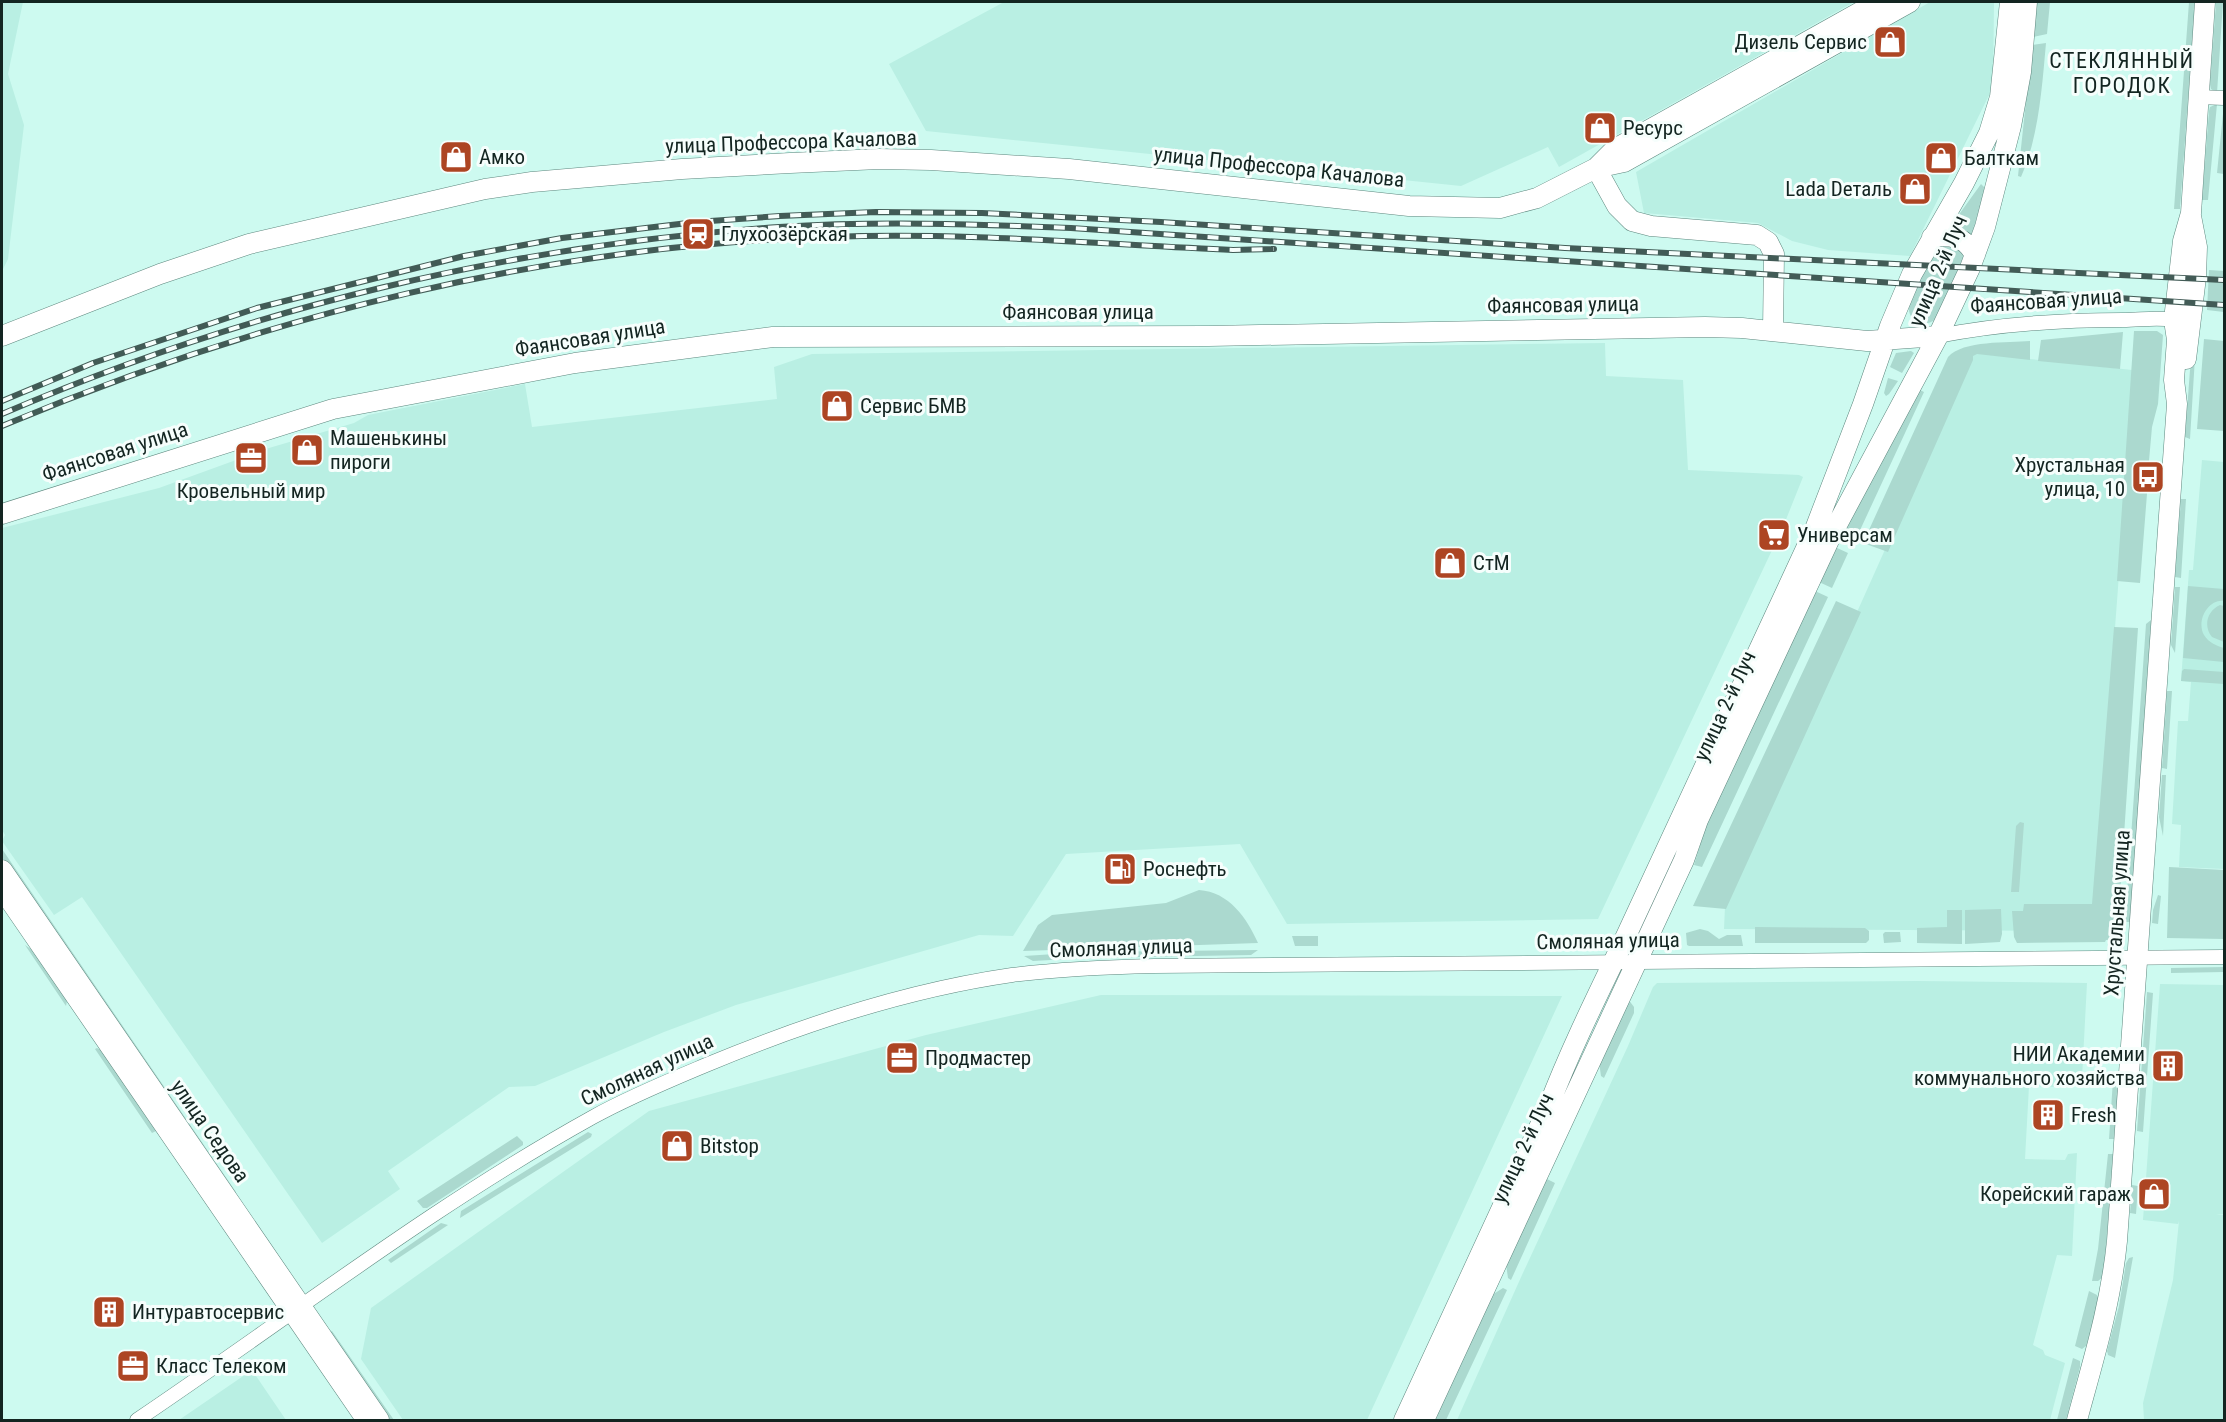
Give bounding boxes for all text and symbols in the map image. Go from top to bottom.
shop icon: Дизель Сервис [1872,24,1908,60]
place label: Дизель Сервис [1735,30,1867,54]
district label: СТЕКЛЯННЫЙ ГОРОДОК [2049,48,2195,98]
shop icon: Ресурс [1582,110,1618,146]
place label: Ресурс [1623,116,1683,140]
street label: улица Профессора Качалова [665,126,917,158]
shop icon: Амко [438,139,474,175]
shop icon: Балткам [1923,140,1959,176]
street label: улица Профессора Качалова [1153,142,1405,192]
place label: Амко [479,145,525,169]
place label: Балткам [1964,146,2039,170]
shop icon: Lada Dеталь [1897,171,1933,207]
place label: Lada Dеталь [1785,177,1892,201]
street label: улица 2-й Луч [1904,212,1972,330]
station icon: Глухоозёрская [680,216,716,252]
place label: Глухоозёрская [721,222,848,246]
street label: Фаянсовая улица [1969,284,2123,318]
street label: Фаянсовая улица [1487,292,1639,318]
street label: Фаянсовая улица [1002,300,1154,324]
street label: Фаянсовая улица [513,314,667,362]
shop icon: Сервис БМВ [819,388,855,424]
place label: Сервис БМВ [860,394,967,418]
street label: Фаянсовая улица [39,417,191,487]
place label: Машенькины пироги [330,426,447,474]
shop icon: Машенькины пироги [289,432,325,468]
office icon: Кровельный мир [233,440,269,476]
place label: Хрустальная улица, 10 [2014,453,2125,501]
bus stop icon: Хрустальная улица, 10 [2130,459,2166,495]
place label: Кровельный мир [177,479,325,503]
supermarket icon: Универсам [1756,517,1792,553]
place label: Универсам [1797,523,1893,547]
shop icon: СтМ [1432,545,1468,581]
place label: СтМ [1473,551,1510,575]
street label: улица 2-й Луч [1689,647,1761,765]
street label: Хрустальная улица [2099,829,2135,997]
fuel station icon: Роснефть [1102,851,1138,887]
place label: Роснефть [1143,857,1227,881]
street label: Смоляная улица [1536,928,1680,954]
street label: Смоляная улица [1049,934,1193,962]
street label: Смоляная улица [577,1029,717,1111]
office icon: Продмастер [884,1040,920,1076]
place label: НИИ Академии коммунального хозяйства [1914,1042,2145,1090]
place label: Продмастер [925,1046,1031,1070]
building icon: НИИ Академии коммунального хозяйства [2150,1048,2186,1084]
street label: улица Седова [166,1075,254,1187]
street label: улица 2-й Луч [1487,1089,1559,1207]
building icon: Fresh [2030,1097,2066,1133]
place label: Fresh [2071,1103,2117,1127]
shop icon: Bitstop [659,1128,695,1164]
place label: Bitstop [700,1134,759,1158]
shop icon: Корейский гараж [2136,1176,2172,1212]
place label: Корейский гараж [1980,1182,2131,1206]
building icon: Интуравтосервис [91,1294,127,1330]
place label: Интуравтосервис [132,1300,284,1324]
office icon: Класс Телеком [115,1348,151,1384]
place label: Класс Телеком [156,1354,287,1378]

